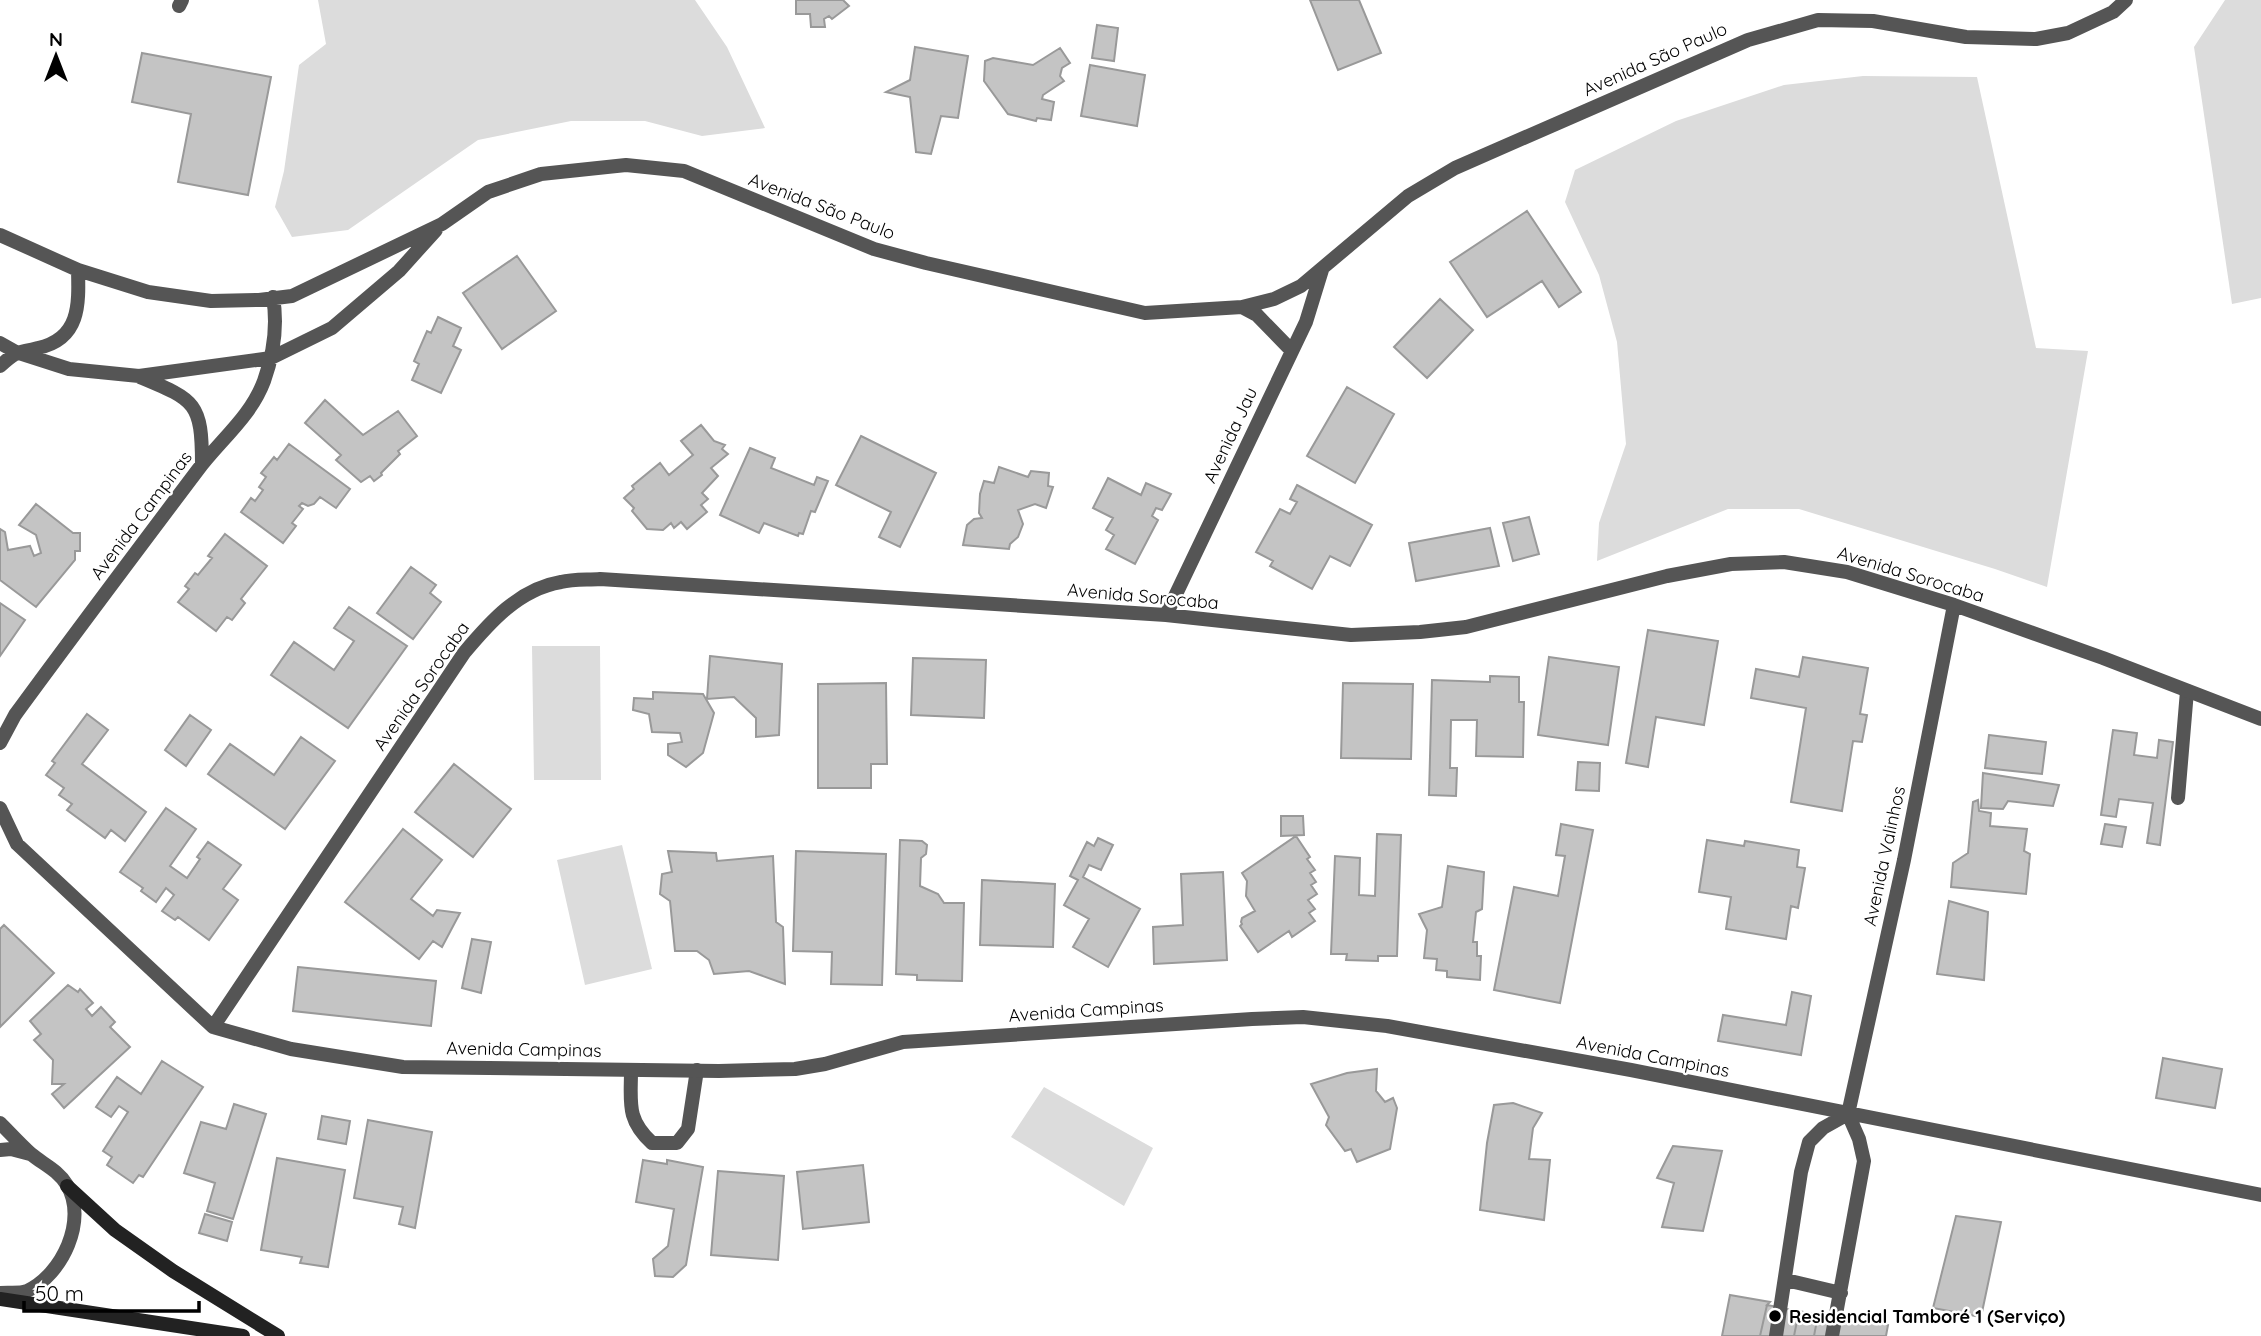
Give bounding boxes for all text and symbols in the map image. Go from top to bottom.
street label: Avenida São Paulo [1580,17,1730,101]
north arrow [21,21,91,91]
text: N [49,27,63,51]
street label: Avenida São Paulo [746,167,898,245]
street label: Avenida Jau [1198,383,1262,487]
street label: Avenida Campinas [85,446,197,584]
street label: Avenida Sorocaba [1835,541,1987,607]
street label: Avenida Sorocaba [1066,578,1220,614]
street label: Avenida Sorocaba [368,617,474,755]
street label: Avenida Valinhos [1858,784,1910,928]
street label: Avenida Campinas [1008,993,1164,1027]
street label: Avenida Campinas [1575,1030,1731,1082]
street label: Avenida Campinas [446,1036,602,1062]
scale bar [24,1270,200,1314]
text: 50 m [35,1280,84,1306]
place label: Residencial Tamboré 1 (Serviço) [1789,1305,2065,1328]
marker: Residencial Tamboré 1 (Serviço) [1767,1308,1783,1324]

